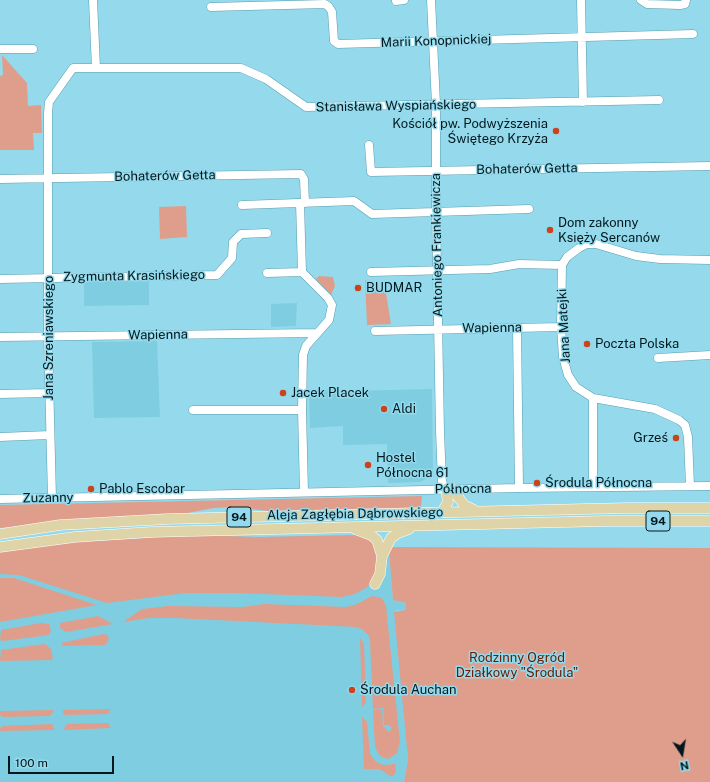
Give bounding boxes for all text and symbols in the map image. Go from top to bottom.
street label: Marii Konopnickiej [380,31,492,51]
street label: Stanisława Wyspiańskiego [316,97,476,115]
place label: Kościół pw. Podwyższenia Świętego Krzyża [392,116,548,147]
marker: Kościół pw. Podwyższenia Świętego Krzyża [551,126,561,136]
street label: Bohaterów Getta [476,160,578,178]
street label: Bohaterów Getta [114,167,216,185]
street label: Antoniego Frankiewicza [428,173,446,317]
place label: Dom zakonny Księży Sercanów [558,215,660,246]
marker: Dom zakonny Księży Sercanów [545,225,555,235]
street label: Zygmunta Krasińskiego [63,267,205,285]
street label: Jana Szreniawskiego [41,276,57,400]
place label: BUDMAR [366,280,422,296]
marker: BUDMAR [353,283,363,293]
street label: Jana Matejki [554,288,574,364]
street label: Wapienna [462,320,522,336]
street label: Wapienna [128,327,188,343]
place label: Poczta Polska [595,336,679,352]
marker: Poczta Polska [582,339,592,349]
place label: Jacek Placek [291,385,369,401]
marker: Jacek Placek [278,388,288,398]
place label: Aldi [392,401,416,417]
marker: Aldi [379,404,389,414]
place label: Grześ [633,430,668,446]
marker: Grześ [671,433,681,443]
place label: Hostel Północna 61 [376,450,449,481]
marker: Hostel Północna 61 [363,460,373,470]
place label: Środula Północna [545,475,652,491]
marker: Środula Północna [532,478,542,488]
place label: Pablo Escobar [99,481,185,497]
street label: Północna [435,481,491,497]
marker: Pablo Escobar [86,484,96,494]
street label: Zuzanny [22,490,74,506]
street label: Aleja Zagłębia Dąbrowskiego [267,505,443,523]
road number: 94 [227,507,251,527]
road number: 94 [646,511,670,531]
park label: Rodzinny Ogród Działkowy "Środula" [456,650,578,681]
place label: Środula Auchan [360,682,456,698]
marker: Środula Auchan [347,685,357,695]
north arrow [662,734,702,774]
scale bar [10,748,116,774]
text: 100 m [15,756,48,770]
text: N [679,759,690,773]

